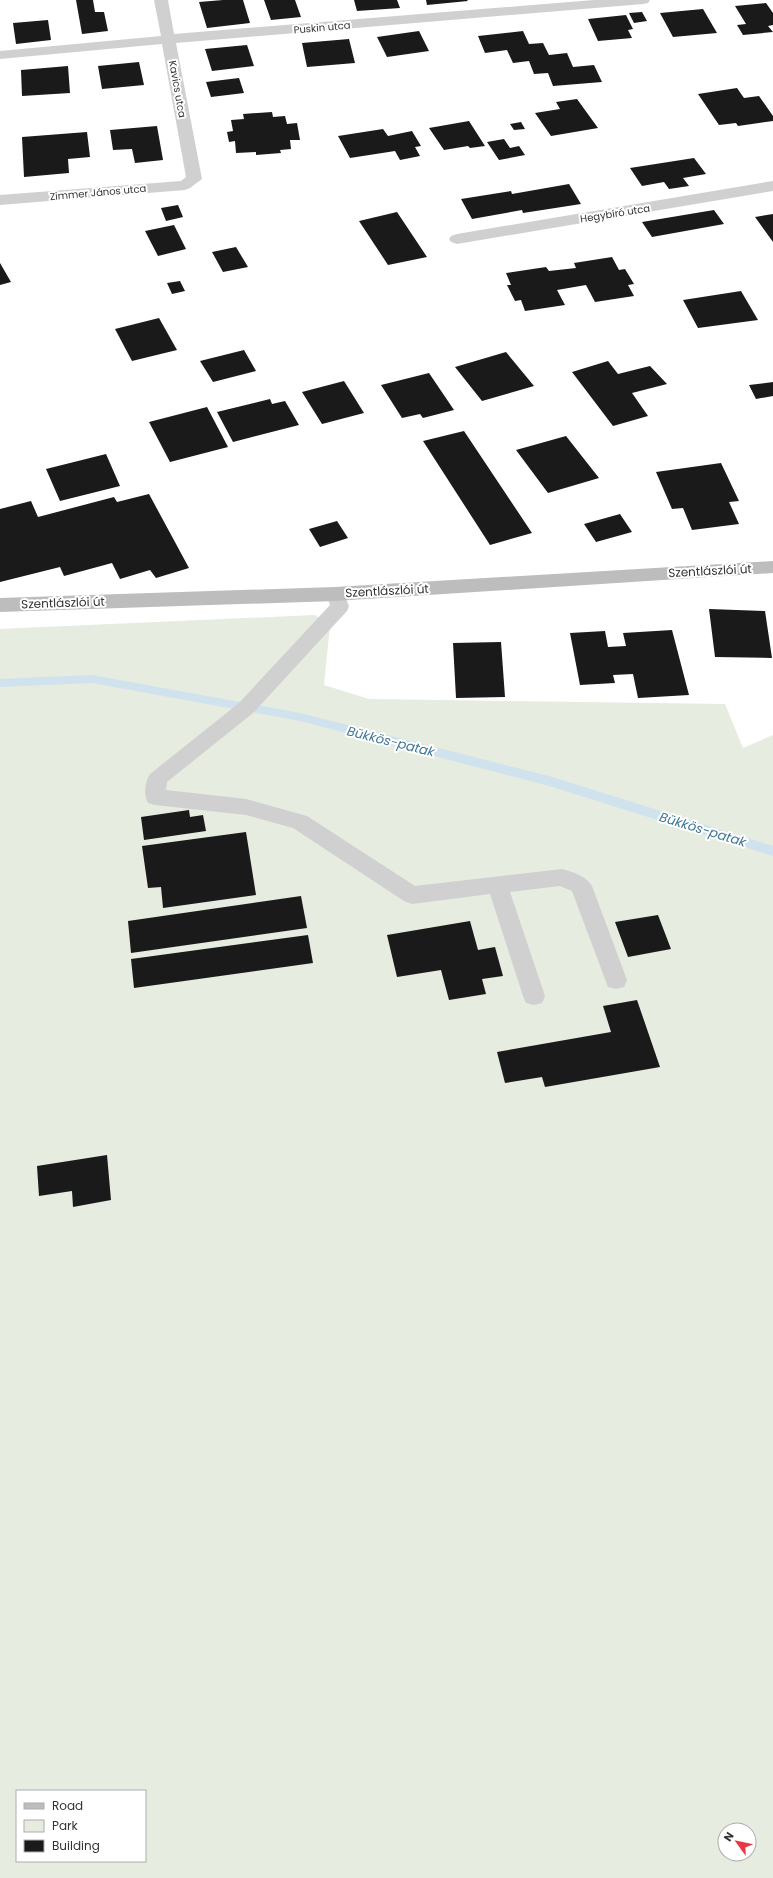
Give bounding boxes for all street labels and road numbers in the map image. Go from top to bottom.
street label: Puskin utca [293,18,351,37]
street label: Kavics utca [165,59,190,119]
street label: Zimmer János utca [49,181,147,204]
street label: Hegybíró utca [579,201,651,226]
street label: Szentlászlói út [668,560,752,581]
street label: Szentlászlói út [345,580,429,601]
street label: Szentlászlói út [21,593,105,612]

